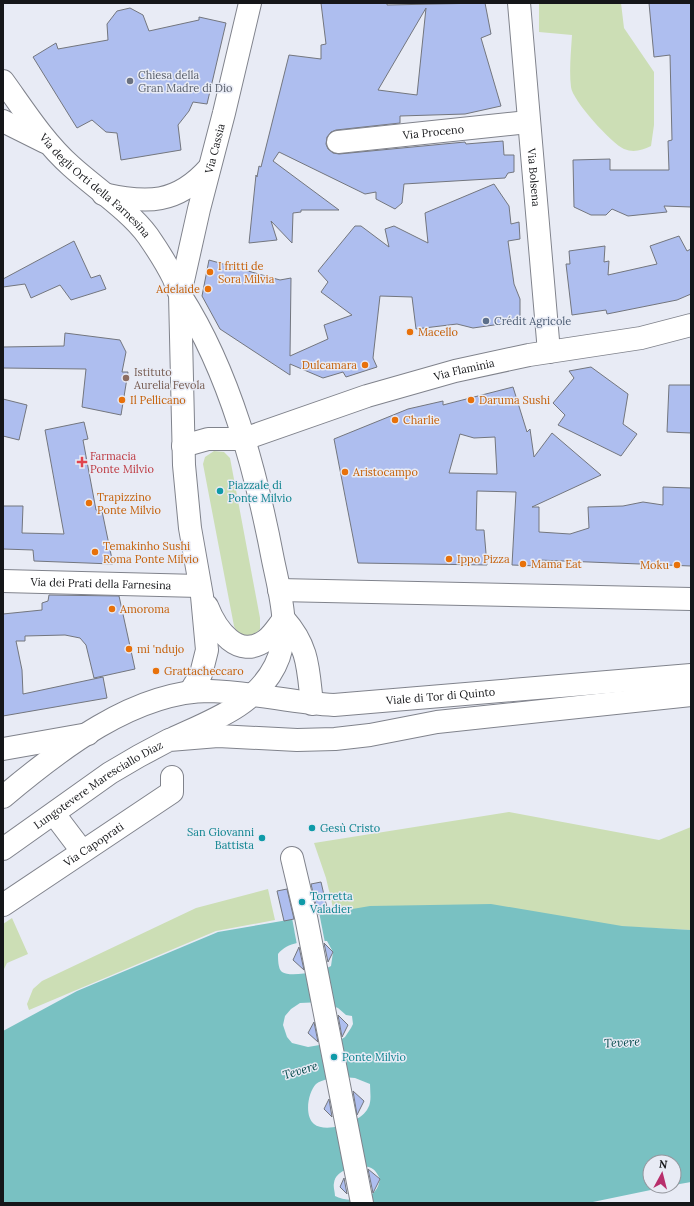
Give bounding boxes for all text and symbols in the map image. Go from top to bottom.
place label: Chiesa della Gran Madre di Dio [138,68,232,95]
marker: Chiesa della Gran Madre di Dio [125,76,135,86]
street label: Via Cassia [201,122,228,176]
street label: Via Proceno [401,122,465,142]
street label: Via degli Orti della Farnesina [36,130,154,241]
street label: Via Bolsena [524,147,543,207]
place label: I fritti de Sora Milvia [218,259,275,286]
marker: I fritti de Sora Milvia [205,267,215,277]
place label: Adelaide [155,282,200,296]
marker: Adelaide [203,284,213,294]
place label: Crédit Agricole [494,314,571,328]
marker: Crédit Agricole [481,316,491,326]
place label: Macello [418,325,458,339]
marker: Macello [405,327,415,337]
street label: Via Flaminia [431,356,496,384]
place label: Dulcamara [302,358,357,372]
marker: Dulcamara [360,360,370,370]
place label: Istituto Aurelia Fevola [133,365,205,392]
marker: Istituto Aurelia Fevola [121,373,131,383]
place label: Il Pellicano [130,393,186,407]
place label: Daruma Sushi [479,393,550,407]
marker: Il Pellicano [117,395,127,405]
marker: Daruma Sushi [466,395,476,405]
place label: Charlie [403,413,440,427]
marker: Charlie [390,415,400,425]
place label: Farmacia Ponte Milvio [90,449,154,476]
marker: Farmacia Ponte Milvio [77,457,87,467]
place label: Aristocampo [352,465,418,479]
marker: Aristocampo [340,467,350,477]
place label: Piazzale di Ponte Milvio [228,478,292,505]
marker: Piazzale di Ponte Milvio [215,486,225,496]
place label: Trapizzino Ponte Milvio [97,490,161,517]
marker: Trapizzino Ponte Milvio [84,498,94,508]
place label: Temakinho Sushi Roma Ponte Milvio [103,539,199,566]
marker: Temakinho Sushi Roma Ponte Milvio [90,547,100,557]
place label: Ippo Pizza [457,552,510,566]
marker: Ippo Pizza [444,554,454,564]
place label: Mama Eat [531,557,583,571]
place label: Moku [640,558,669,572]
marker: Mama Eat [518,559,528,569]
marker: Moku [672,560,682,570]
street label: Via dei Prati della Farnesina [29,575,172,592]
place label: Amoroma [119,602,170,616]
marker: Amoroma [107,604,117,614]
place label: mi 'ndujo [137,642,184,656]
marker: mi 'ndujo [124,644,134,654]
place label: Grattacheccaro [164,664,244,678]
marker: Grattacheccaro [151,666,161,676]
street label: Viale di Tor di Quinto [385,684,496,708]
street label: Lungotevere Maresciallo Diaz [31,737,165,832]
street label: Via Capoprati [60,819,126,870]
place label: Gesù Cristo [320,821,380,835]
marker: Gesù Cristo [307,823,317,833]
place label: San Giovanni Battista [187,825,254,852]
marker: San Giovanni Battista [257,833,267,843]
place label: Torretta Valadier [309,889,353,916]
marker: Torretta Valadier [297,897,307,907]
water label: Tevere [604,1034,641,1050]
place label: Ponte Milvio [342,1050,406,1064]
marker: Ponte Milvio [329,1052,339,1062]
water label: Tevere [281,1058,320,1082]
north arrow [642,1154,682,1194]
text: N [658,1157,669,1172]

